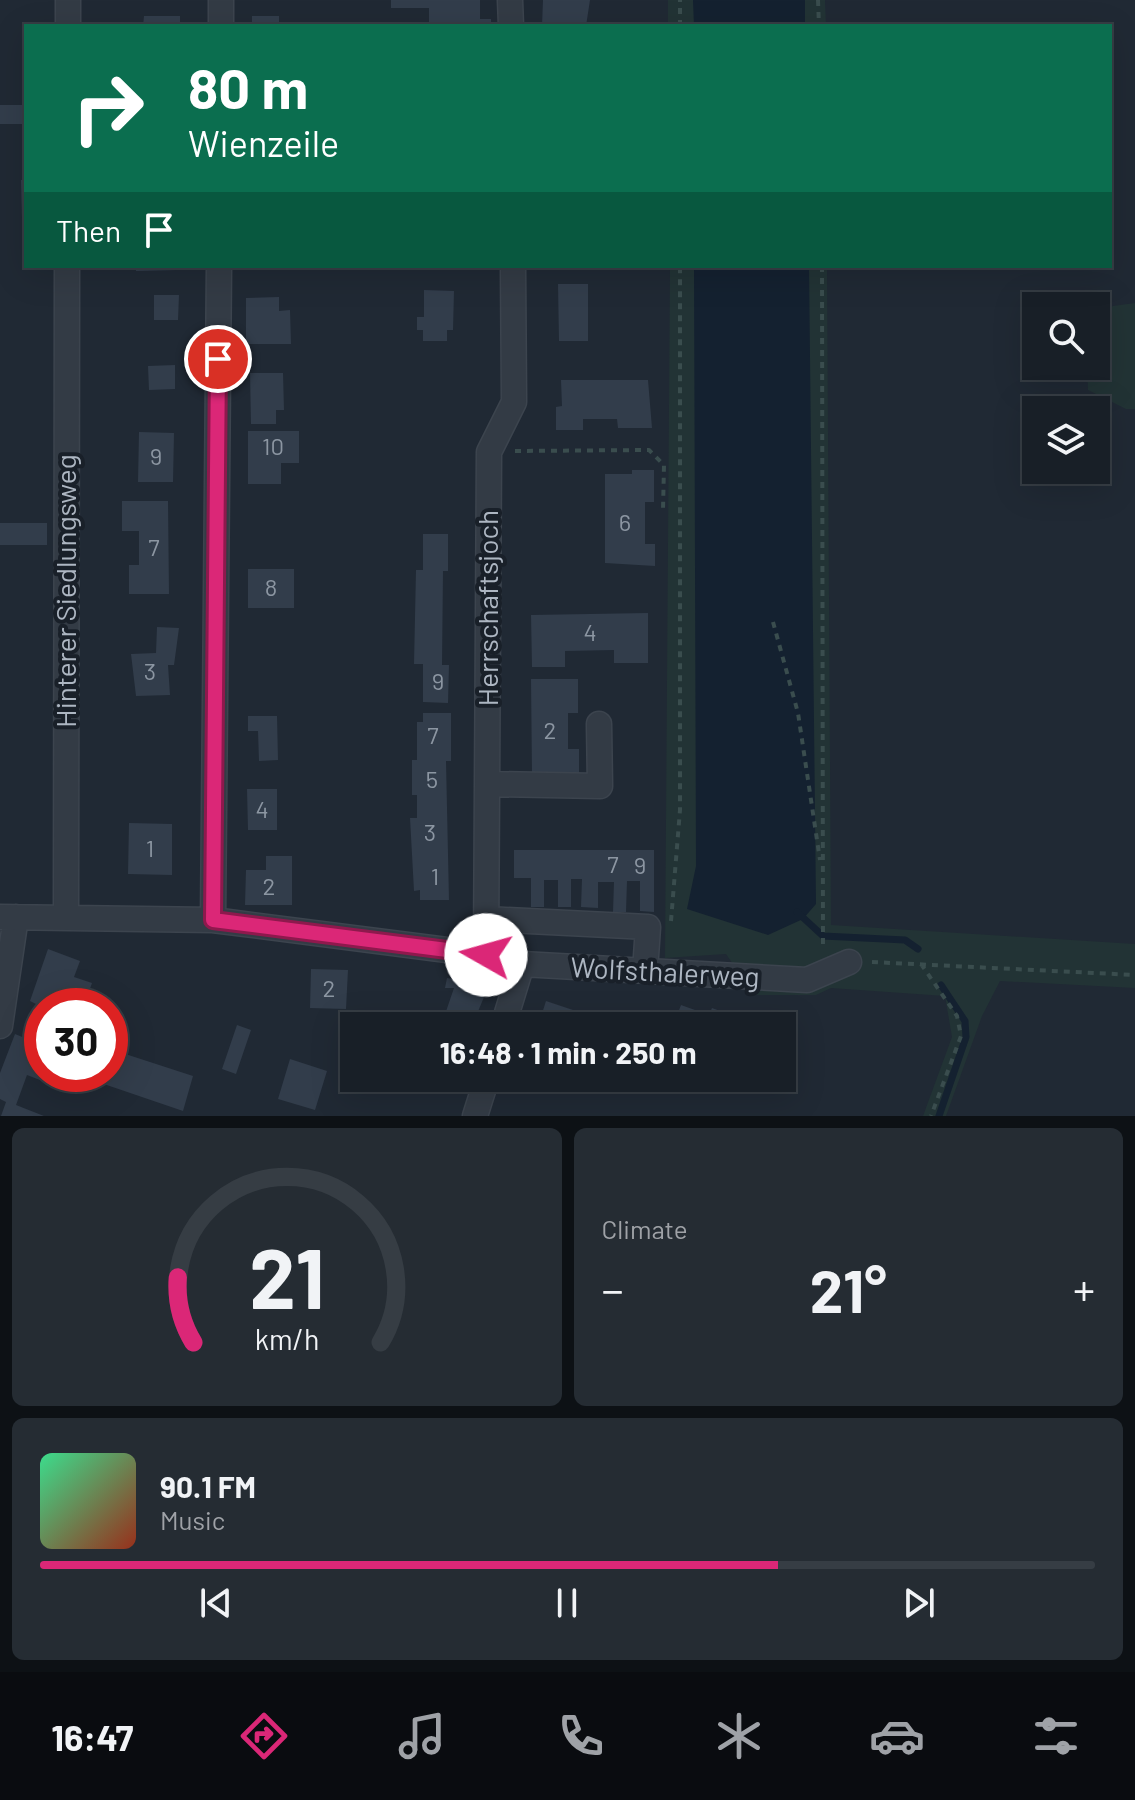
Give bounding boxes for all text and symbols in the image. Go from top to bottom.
text: 80 m [188,53,308,120]
icon: right [56,56,160,160]
text: Wienzeile [188,121,339,164]
icon: arrive [137,208,181,252]
text: Then [56,212,121,248]
map controls [1022,292,1110,484]
button: search [1022,292,1110,380]
pin [184,325,252,393]
icon: arrive [196,337,240,381]
button: layers [1022,396,1110,484]
house number: 10 [262,431,284,460]
house number: 9 [150,441,162,470]
street label: Hinterer Siedlungsweg [48,454,82,728]
house number: 6 [619,507,631,536]
street label: Herrschaftsjoch [470,510,504,706]
house number: 7 [148,532,160,561]
house number: 8 [265,572,277,601]
house number: 4 [583,617,597,646]
house number: 3 [144,656,156,685]
house number: 9 [432,666,444,695]
house number: 2 [544,715,556,744]
house number: 7 [427,720,439,749]
house number: 5 [426,764,438,793]
house number: 4 [255,794,269,823]
house number: 3 [424,817,436,846]
house number: 1 [146,833,154,862]
house number: 7 [607,849,619,878]
house number: 9 [634,850,646,879]
house number: 1 [431,861,439,890]
house number: 2 [263,871,275,900]
position arrow [444,913,528,997]
street label: Wolfsthalerweg [570,949,761,993]
house number: 2 [323,973,335,1002]
speed limit sign: 30 [24,988,128,1092]
text: 16:48 · 1 min · 250 m [440,1034,696,1070]
text: Climate [602,1213,688,1244]
text: 21 [249,1226,325,1326]
text: 21° [810,1253,887,1325]
text: − [602,1262,624,1315]
text: + [1073,1262,1095,1315]
text: km/h [254,1321,319,1356]
text: 90.1 FM [160,1468,256,1504]
text: Music [160,1504,225,1535]
icon: previous [194,1581,238,1625]
icon: pause [545,1581,589,1625]
icon: next [897,1581,941,1625]
icon: directions [236,1708,292,1764]
icon: music [394,1708,450,1764]
icon: phone [553,1708,609,1764]
icon: climate [711,1708,767,1764]
icon: car [869,1708,925,1764]
icon: filters [1028,1708,1084,1764]
text: 16:47 [51,1715,133,1758]

